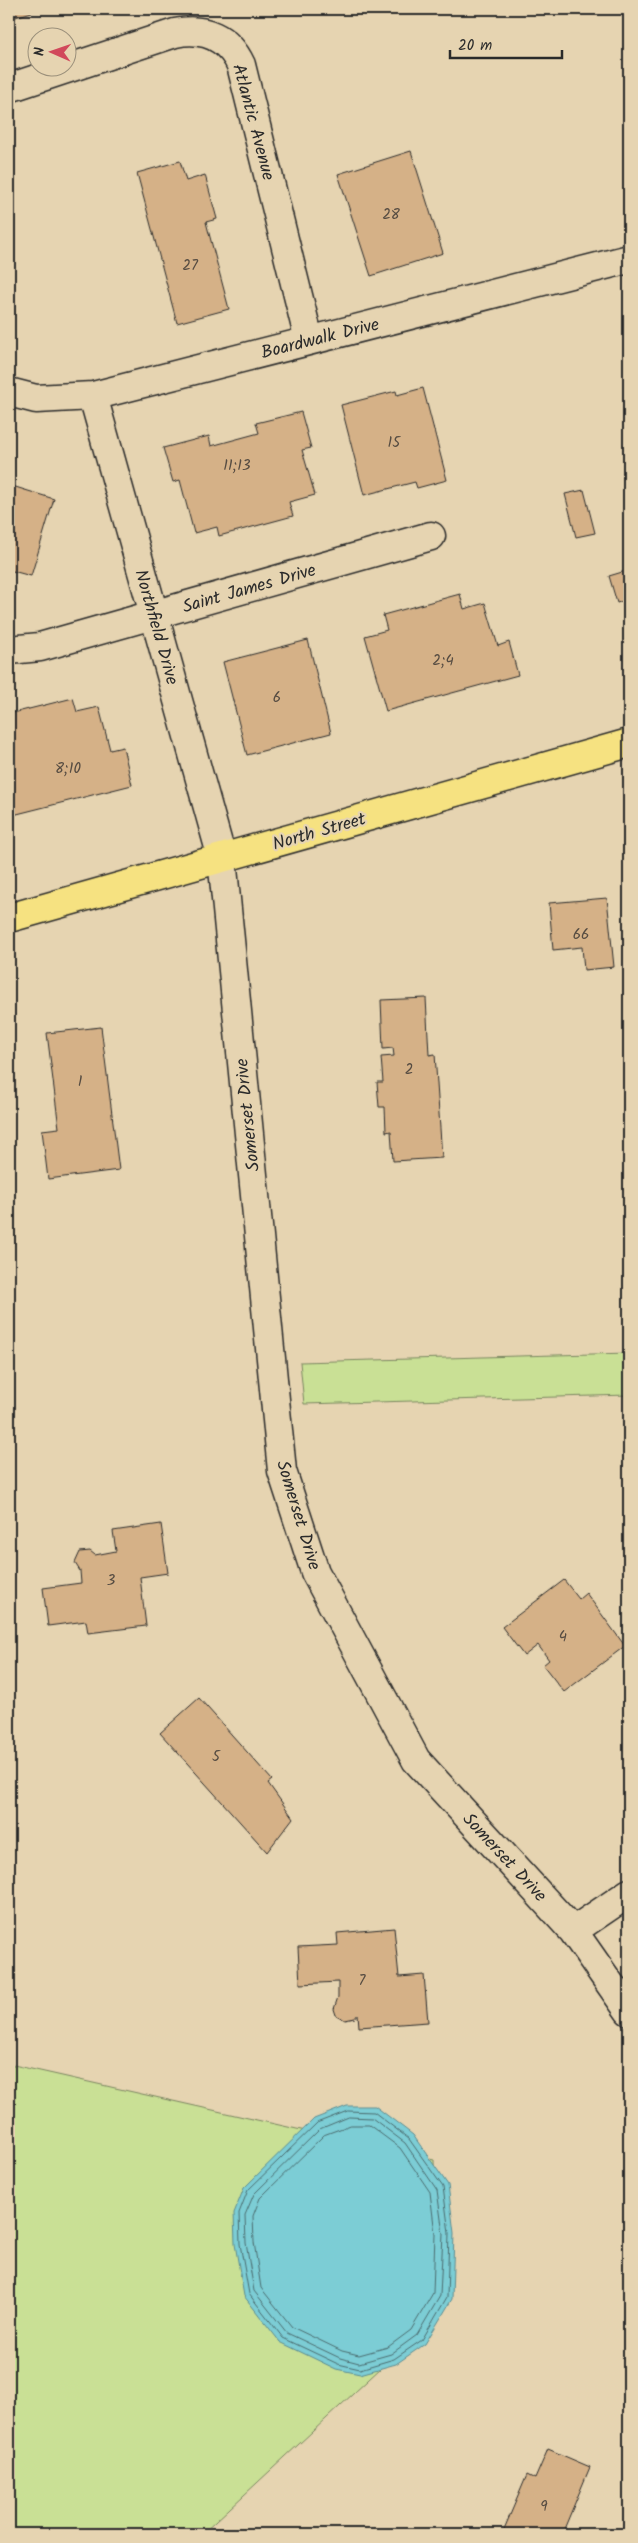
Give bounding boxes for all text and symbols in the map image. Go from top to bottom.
north arrow [28,28,78,78]
scale bar [450,28,563,60]
text: 20 m [458,34,492,58]
text: N [29,47,51,56]
street label: Atlantic Avenue [223,61,282,184]
house number: 28 [382,203,401,227]
house number: 27 [182,254,199,278]
street label: Boardwalk Drive [258,311,383,368]
house number: 15 [388,431,401,455]
house number: 11;13 [223,454,251,478]
street label: Saint James Drive [179,557,320,622]
street label: Northfield Drive [125,566,186,688]
house number: 2;4 [432,649,454,673]
house number: 6 [273,686,281,710]
house number: 8;10 [55,757,81,781]
street label: North Street [269,805,370,860]
house number: 66 [573,923,589,947]
street label: Somerset Drive [228,1057,269,1173]
house number: 2 [405,1058,413,1082]
house number: 1 [78,1070,83,1094]
street label: Somerset Drive [267,1457,328,1574]
house number: 3 [107,1569,116,1593]
house number: 4 [559,1625,567,1649]
house number: 5 [212,1745,221,1769]
street label: Somerset Drive [455,1807,553,1909]
house number: 7 [359,1969,367,1993]
house number: 9 [540,2495,548,2519]

